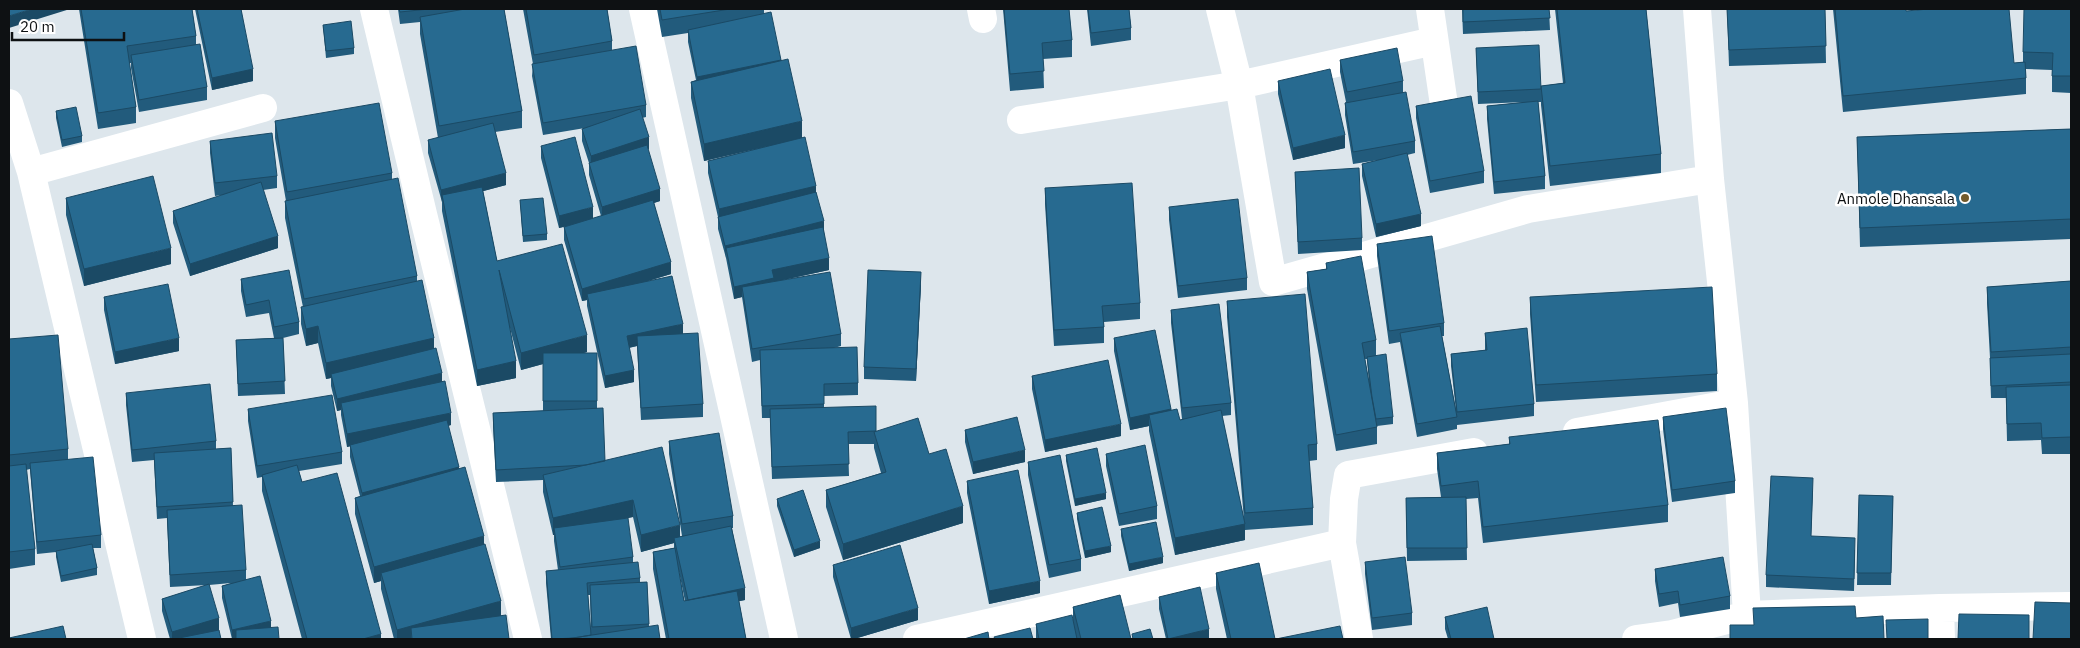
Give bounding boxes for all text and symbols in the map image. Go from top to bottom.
scale bar [12,10,125,42]
text: 20 m [20,17,55,36]
place label: Anmole Dhansala [1837,189,1955,208]
marker: Anmole Dhansala [1959,192,1971,204]

